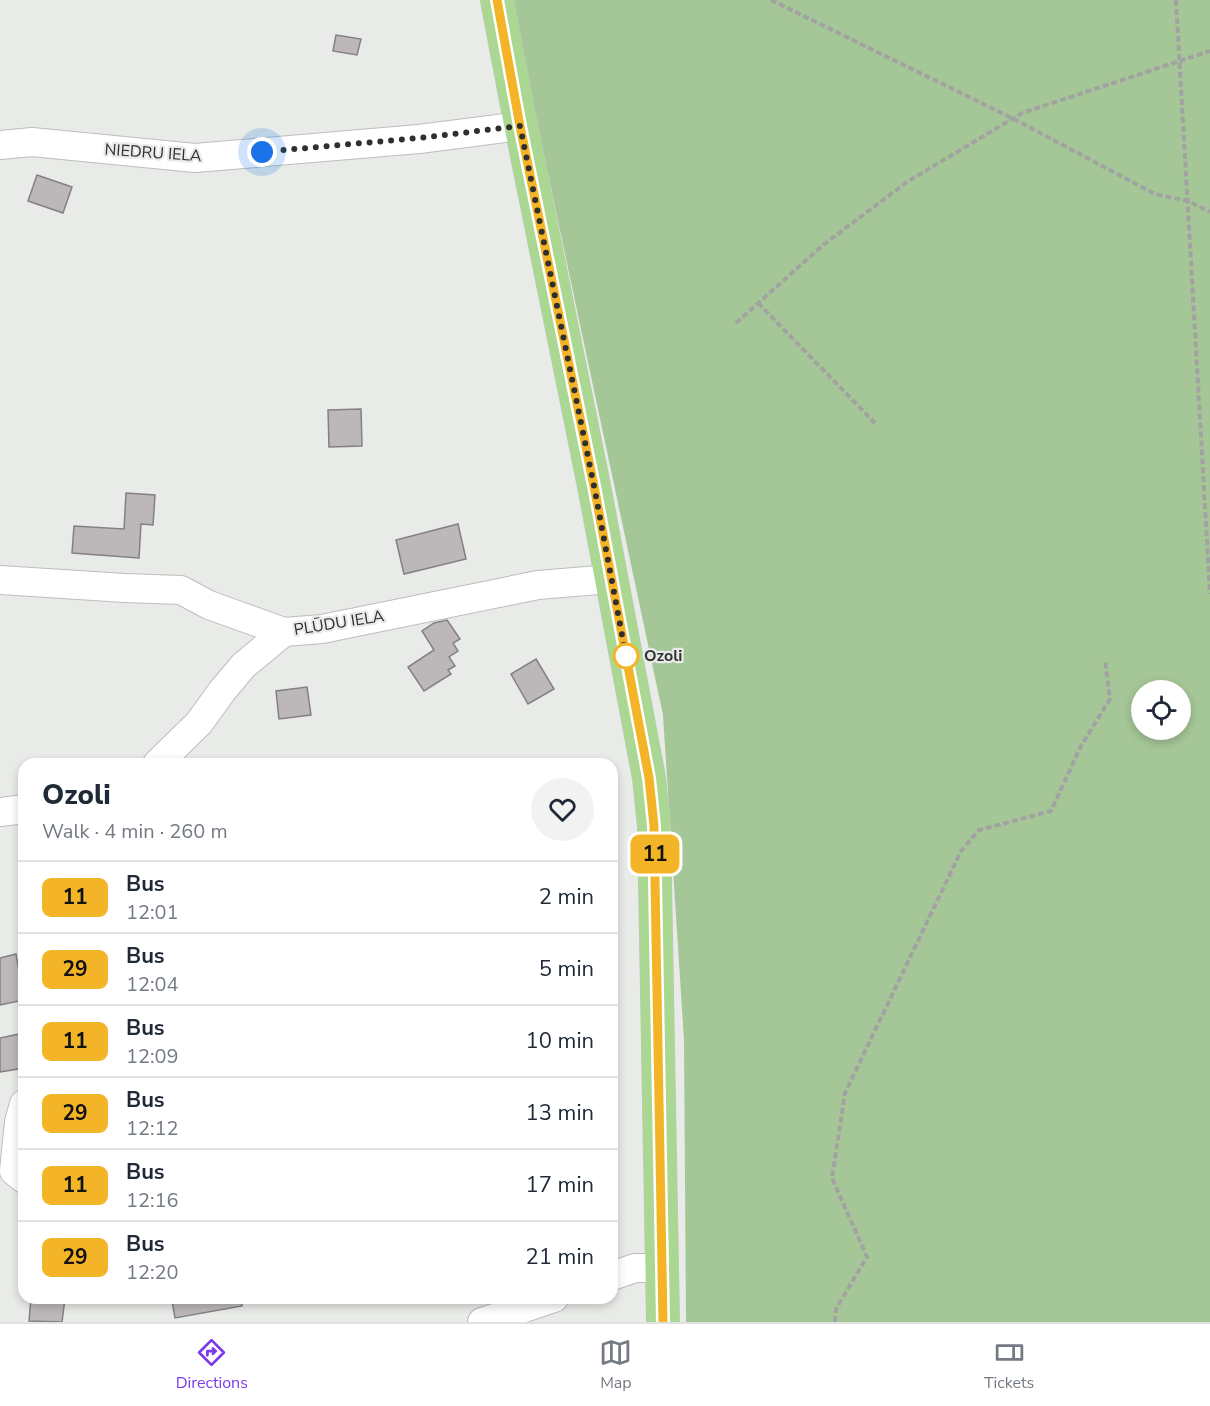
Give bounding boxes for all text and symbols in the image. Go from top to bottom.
your location [247,137,277,167]
street label: NIEDRU IELA [104,139,203,167]
street label: PLŪDU IELA [292,605,386,641]
marker: Ozoli [613,643,639,669]
place label: Ozoli [644,645,682,667]
map controls [1131,680,1191,740]
button: locate [1131,680,1191,740]
text: Ozoli [42,776,111,814]
button: heart [531,778,594,841]
text: Walk · 4 min · 260 m [42,818,228,845]
line badge: 11 [628,834,682,874]
text: 11 [642,840,668,868]
text: Bus [126,869,165,899]
text: 2 min [539,882,594,912]
text: 11 [62,883,88,911]
text: 12:01 [126,899,179,926]
text: Bus [126,941,165,971]
text: 5 min [539,954,594,984]
text: 29 [62,955,88,983]
text: 12:04 [126,971,179,998]
text: Bus [126,1013,165,1043]
text: 10 min [526,1026,594,1056]
text: 11 [62,1027,88,1055]
text: 12:09 [126,1043,179,1070]
text: Bus [126,1085,165,1115]
text: 13 min [526,1098,594,1128]
text: 29 [62,1099,88,1127]
text: 12:12 [126,1115,179,1142]
text: Bus [126,1157,165,1187]
text: 17 min [526,1170,594,1200]
text: 11 [62,1171,88,1199]
text: 12:16 [126,1187,179,1214]
text: Bus [126,1229,165,1259]
text: 21 min [526,1242,594,1272]
text: 29 [62,1243,88,1271]
text: 12:20 [126,1259,179,1286]
tab: Directions [176,1336,248,1394]
tab: Map [599,1336,632,1394]
tab: Tickets [984,1336,1034,1394]

